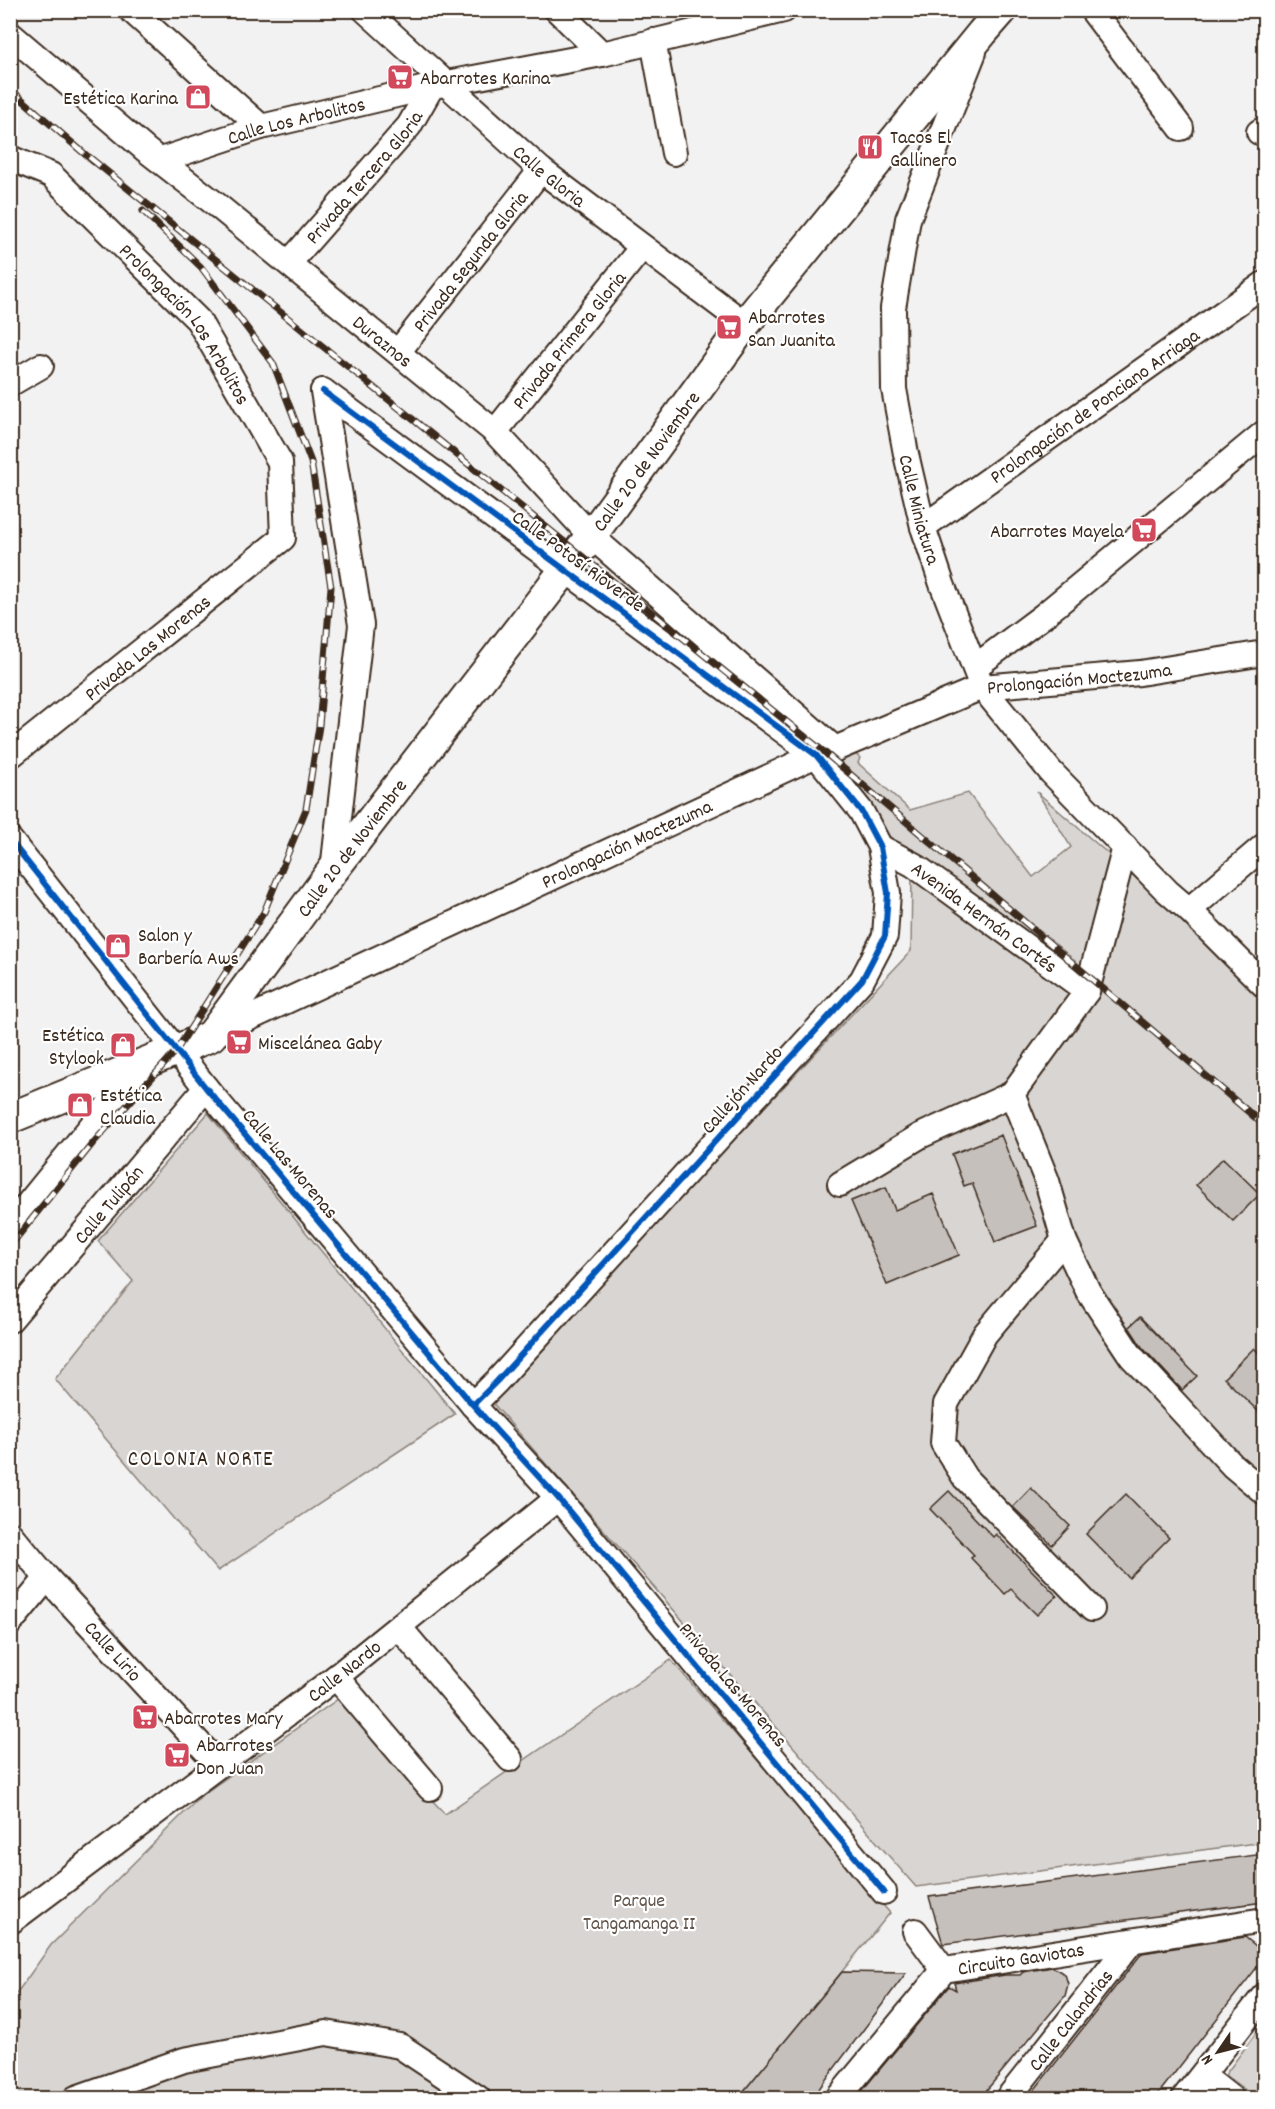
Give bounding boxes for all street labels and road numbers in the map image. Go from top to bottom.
street label: Calle Los Arbolitos [224,92,368,154]
street label: Privada Tercera Gloria [300,106,432,252]
street label: Calle Gloria [505,140,591,216]
street label: Privada Segunda Gloria [408,185,537,339]
street label: Prolongación Los Arbolitos [111,238,255,411]
street label: Privada Primera Gloria [507,266,635,417]
street label: Duraznos [345,310,417,376]
street label: Prolongación de Ponciano Arriaga [985,323,1207,492]
street label: Calle 20 de Noviembre [587,386,709,539]
street label: Calle Miniatura [890,452,946,569]
street label: Calle Potosí Rioverde [505,505,650,620]
street label: Privada Las Morenas [80,589,218,709]
street label: Prolongación Moctezuma [986,657,1174,704]
street label: Calle 20 de Noviembre [292,774,415,924]
street label: Prolongación Moctezuma [538,794,718,898]
street label: Avenida Hernán Cortés [904,856,1062,982]
street label: Callejón Nardo [696,1041,791,1141]
street label: Calle Las Morenas [234,1104,343,1226]
street label: Calle Tulipán [69,1160,152,1251]
street label: Calle Lirio [76,1616,147,1689]
street label: Privada Las Morenas [671,1617,792,1755]
street label: Calle Nardo [303,1635,389,1711]
street label: Circuito Gaviotas [956,1937,1087,1985]
street label: Calle Calandrias [1023,1964,1122,2078]

